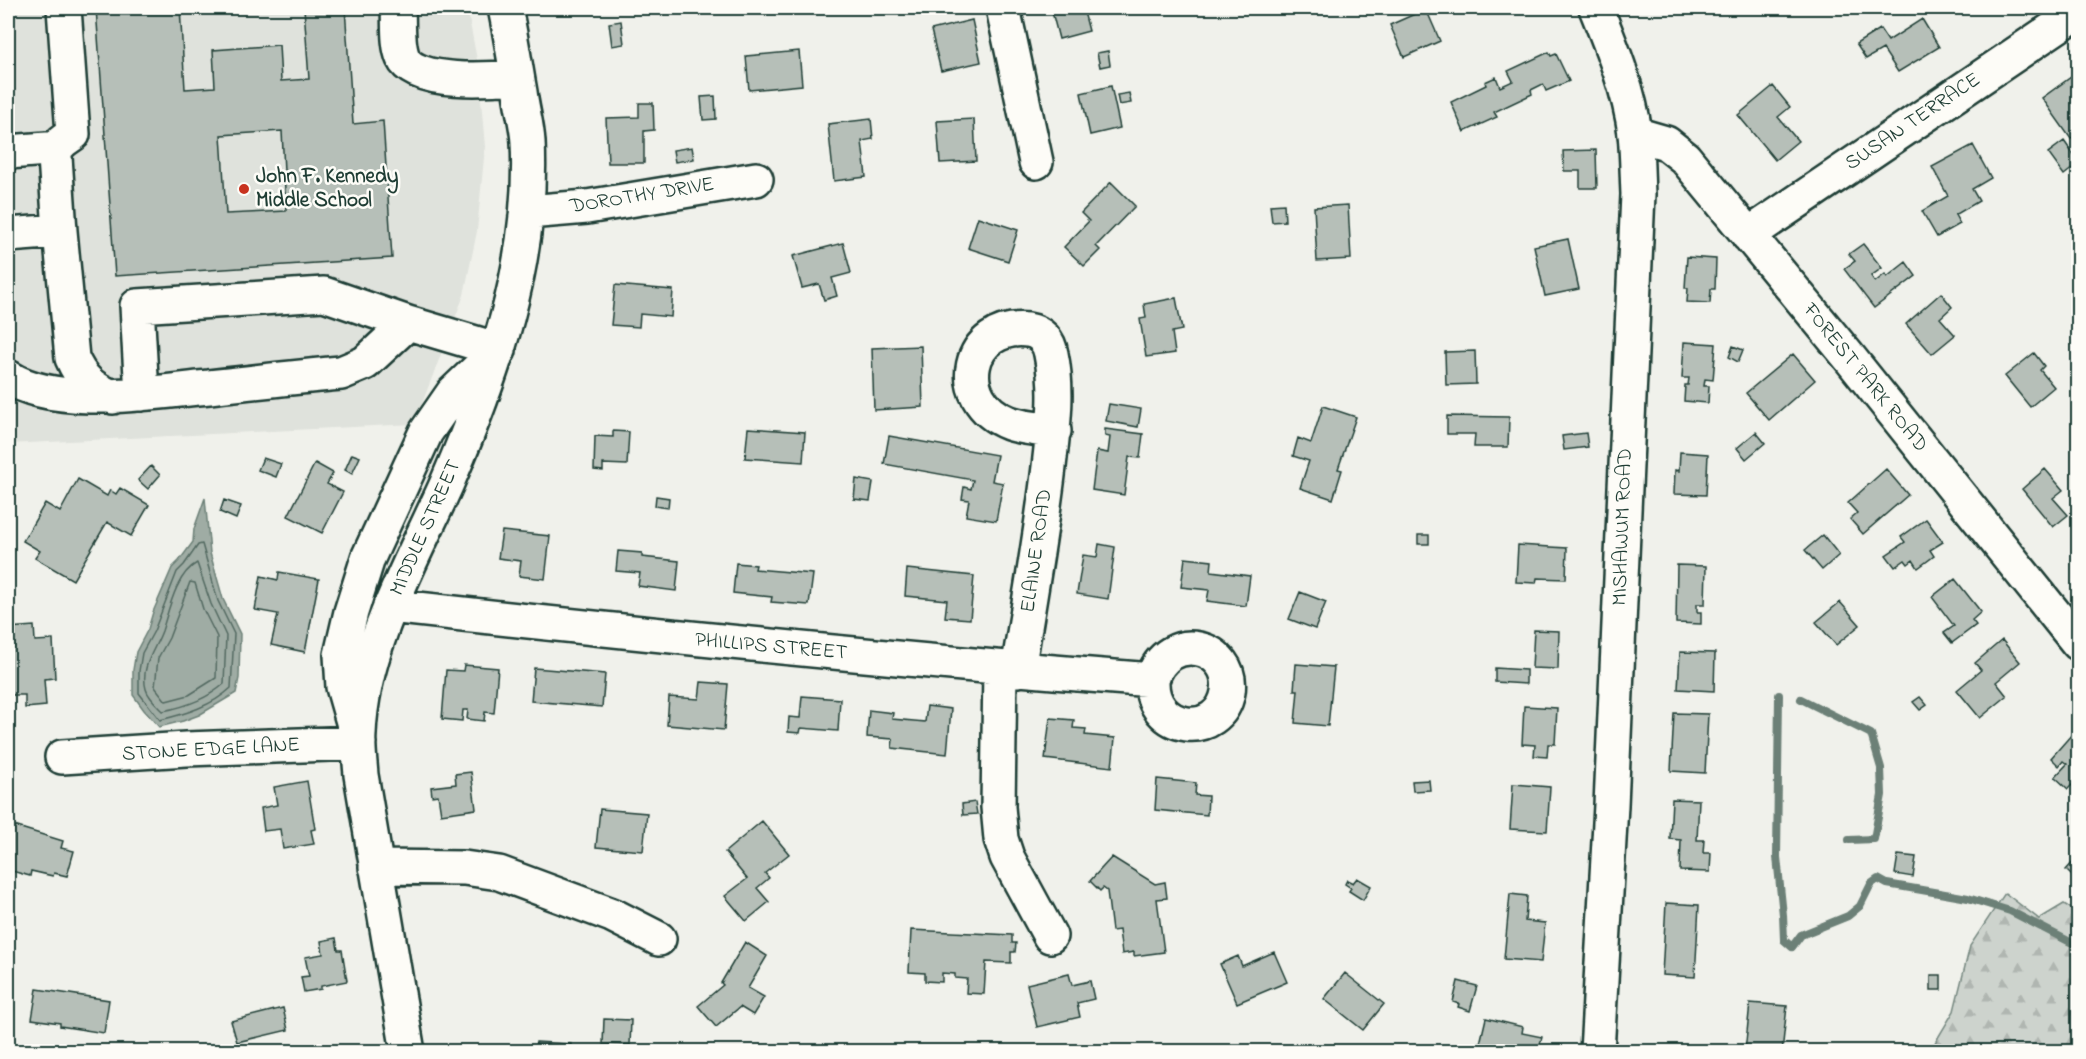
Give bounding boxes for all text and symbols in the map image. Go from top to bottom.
street label: SUSAN TERRACE [1839,65,1987,179]
place label: John F. Kennedy Middle School [256,162,399,216]
street label: DOROTHY DRIVE [567,170,716,222]
marker: John F. Kennedy Middle School [237,182,251,196]
street label: FOREST PARK ROAD [1795,296,1935,459]
street label: MISHAWUM ROAD [1605,448,1641,606]
street label: MIDDLE STREET [383,455,469,601]
street label: ELAINE ROAD [1013,487,1061,615]
street label: PHILLIPS STREET [694,625,848,669]
street label: STONE EDGE LANE [121,730,301,770]

